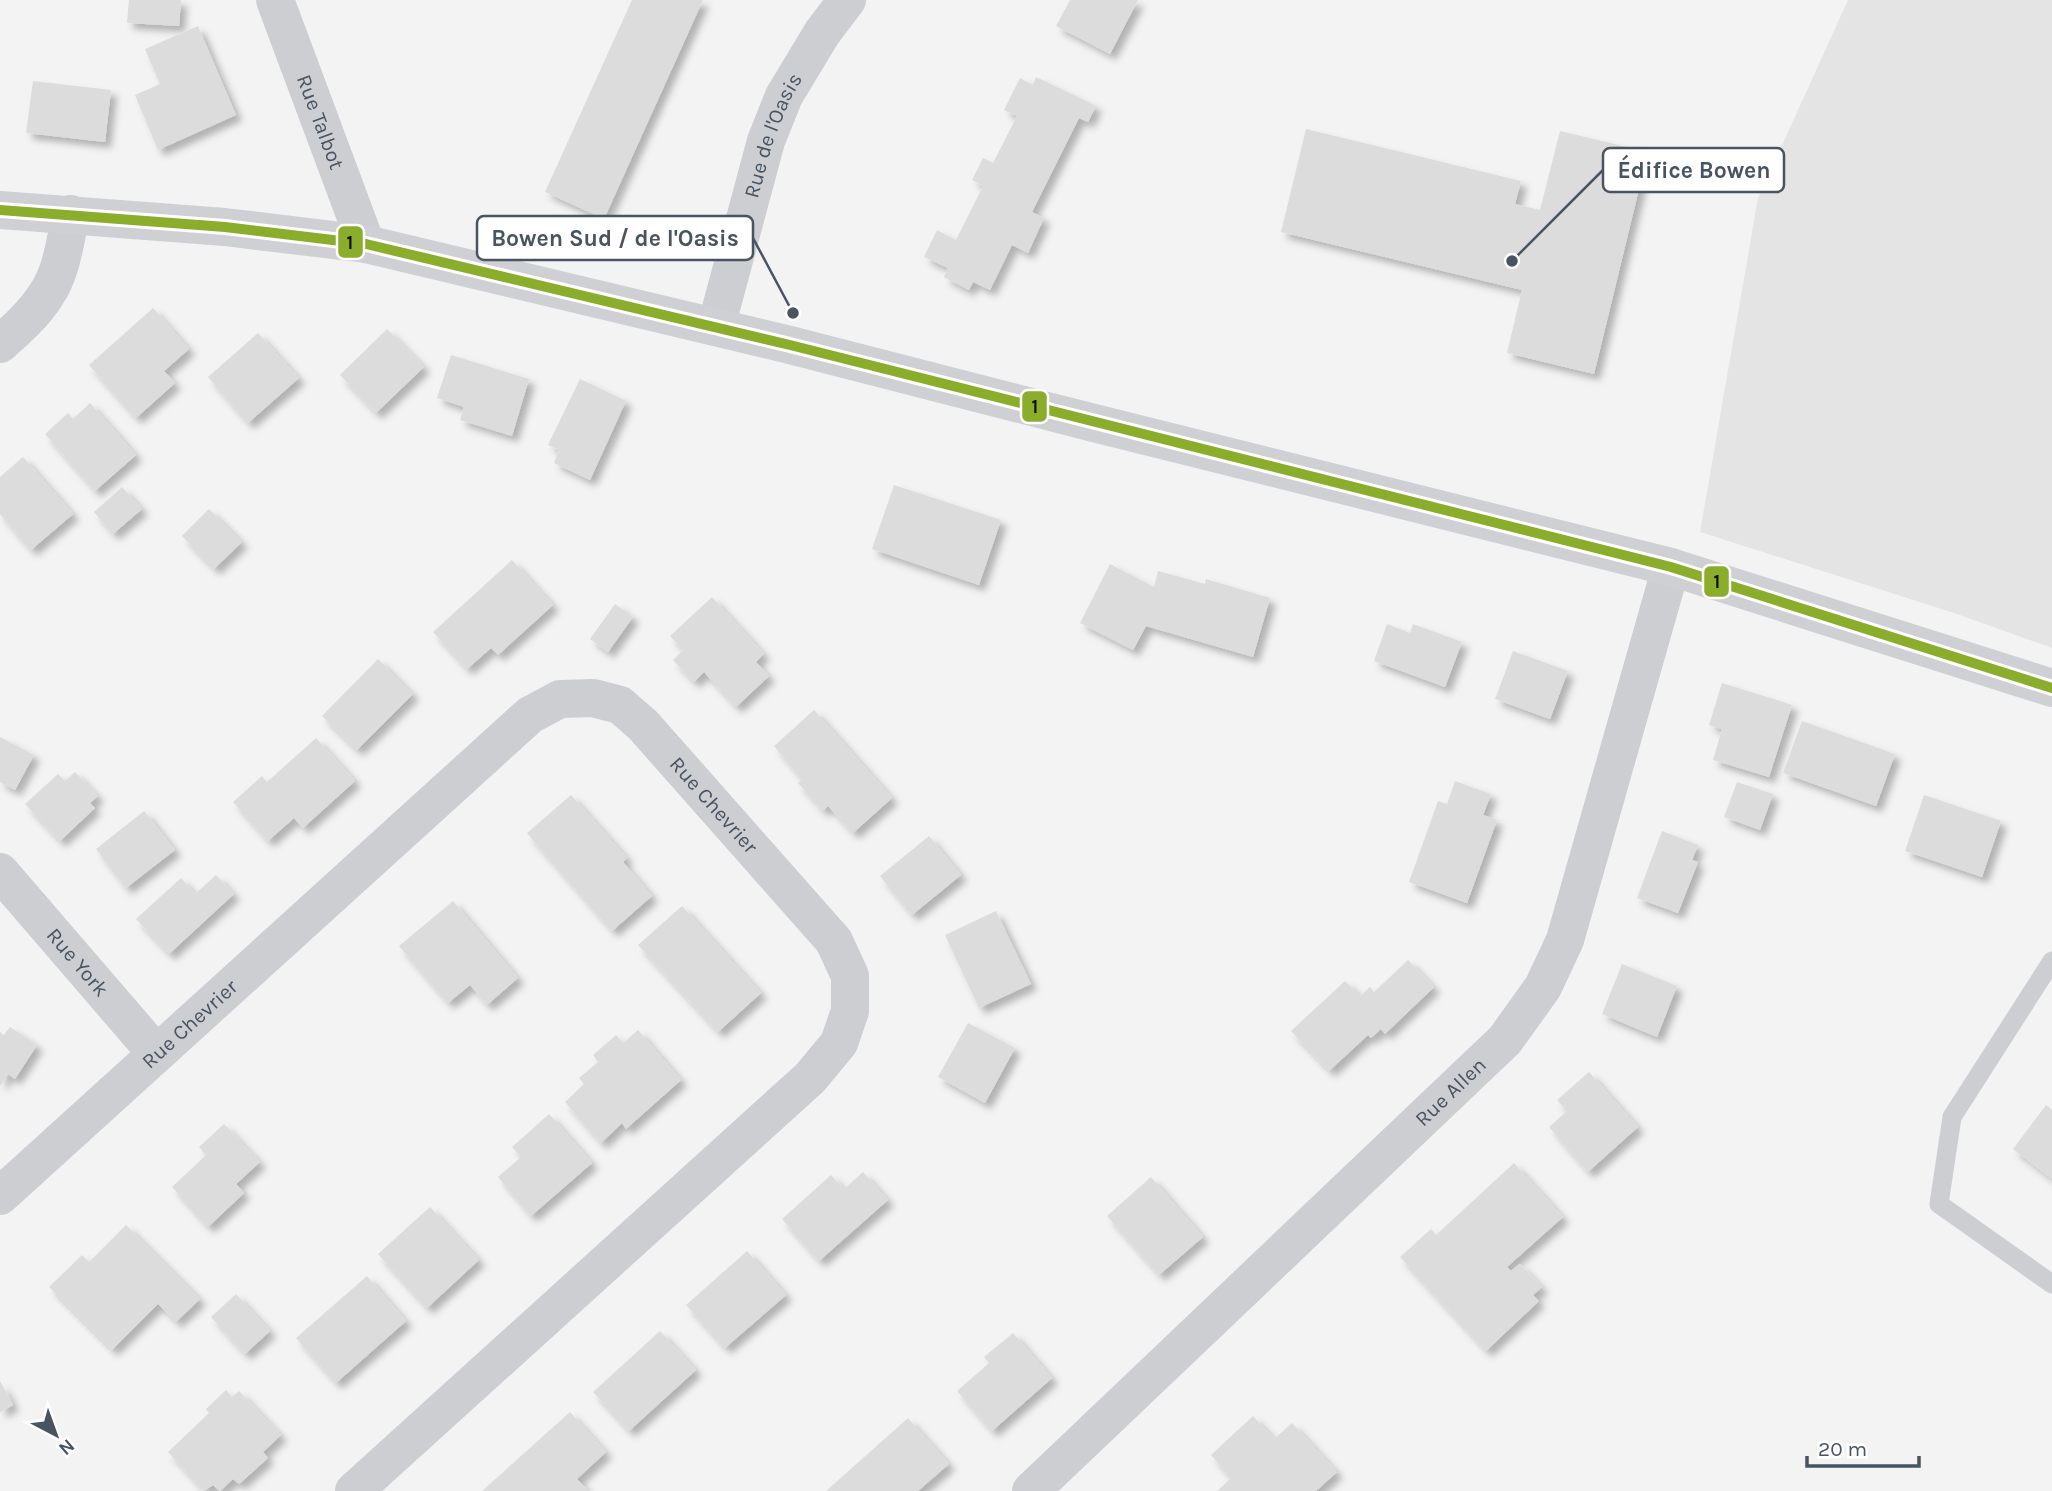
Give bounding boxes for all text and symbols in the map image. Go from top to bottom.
street label: Rue de l'Oasis [739,69,807,201]
street label: Rue Talbot [292,71,349,173]
callout: Édifice Bowen [1603,148,1784,192]
text: Édifice Bowen [1617,154,1771,184]
callout: Bowen Sud / de l'Oasis [477,216,753,260]
line badge: 1 [337,225,364,259]
text: Bowen Sud / de l'Oasis [491,225,739,252]
text: 1 [347,232,353,254]
line badge: 1 [1021,390,1048,423]
text: 1 [1032,396,1038,418]
line badge: 1 [1703,565,1730,598]
text: 1 [1714,571,1720,593]
street label: Rue Chevrier [665,752,763,858]
street label: Rue York [42,923,114,1001]
street label: Rue Chevrier [137,974,243,1073]
street label: Rue Allen [1410,1053,1491,1131]
north arrow [21,1400,91,1470]
scale bar [1807,1424,1919,1468]
text: N [54,1434,79,1460]
text: 20 m [1818,1437,1867,1461]

